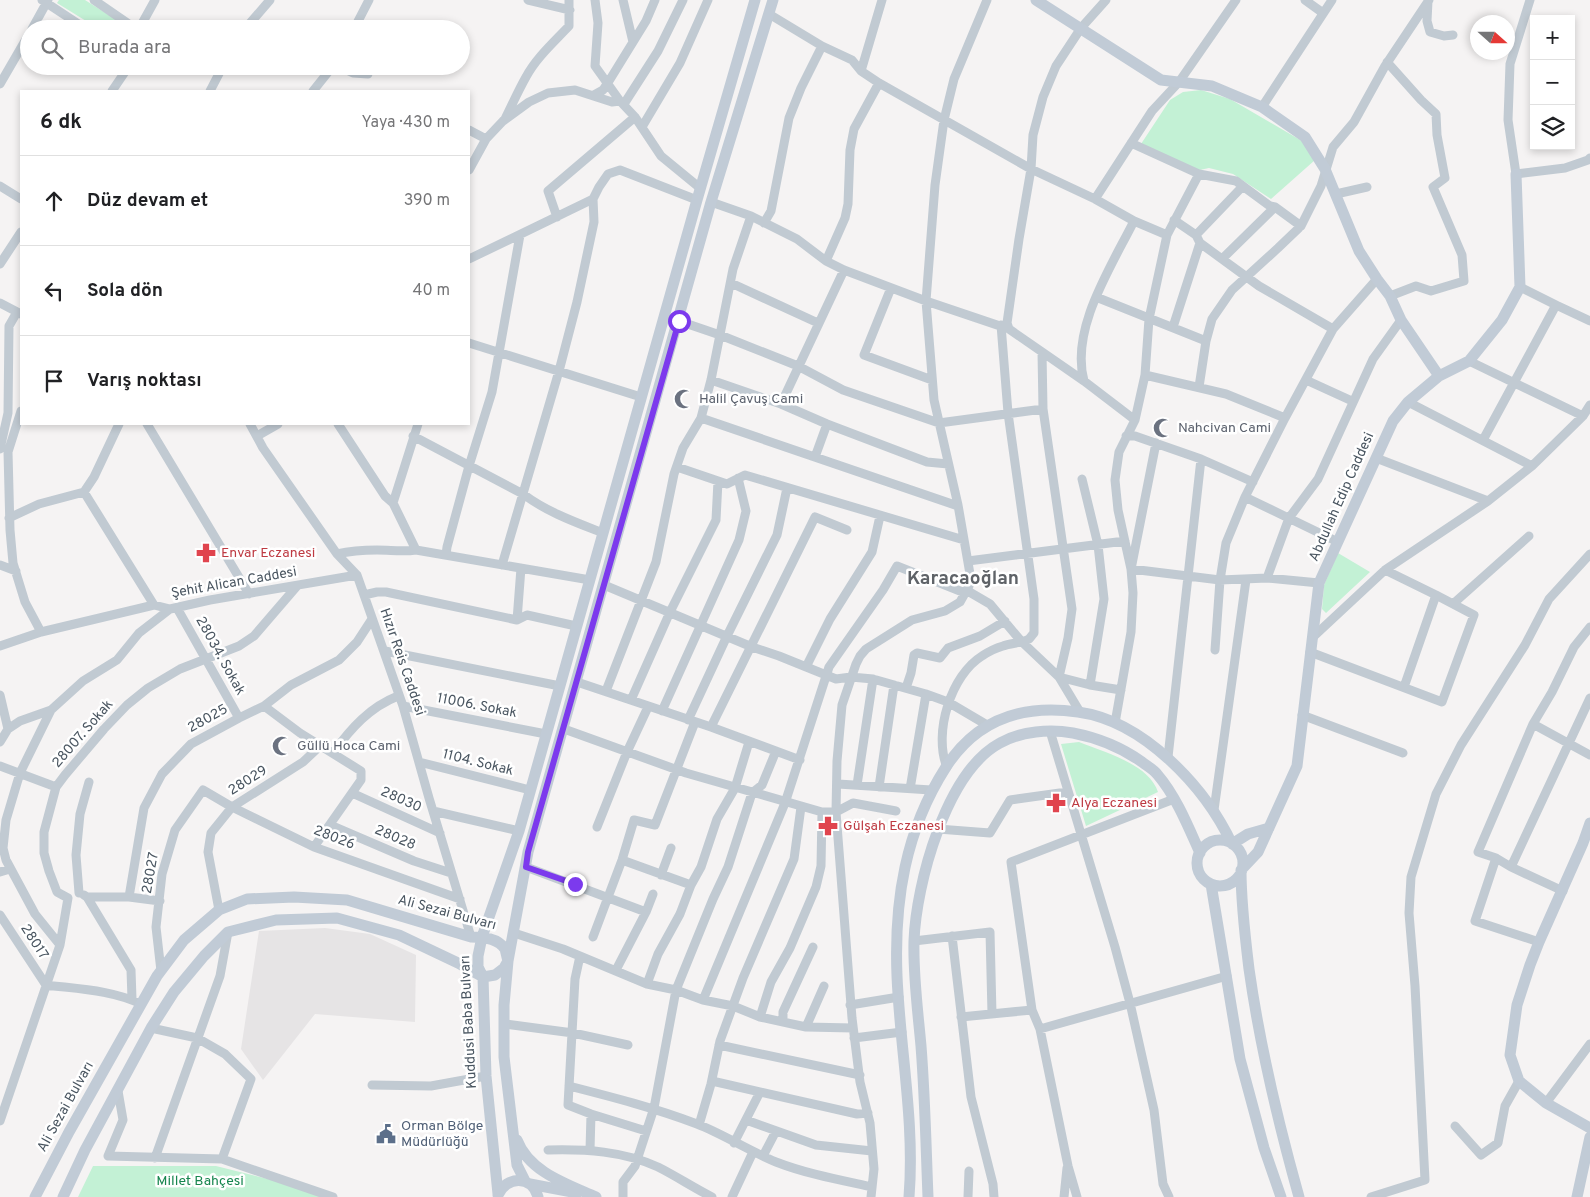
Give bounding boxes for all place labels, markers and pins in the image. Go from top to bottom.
mosque icon: Halil Çavuş Cami [673,388,695,410]
place label: Halil Çavuş Cami [699,391,803,408]
mosque icon: Nahcivan Cami [1152,417,1174,439]
place label: Nahcivan Cami [1178,420,1271,437]
pharmacy icon: Envar Eczanesi [195,542,217,564]
place label: Envar Eczanesi [221,545,315,562]
mosque icon: Güllü Hoca Cami [271,735,293,757]
place label: Güllü Hoca Cami [297,738,400,755]
pharmacy icon: Alya Eczanesi [1045,792,1067,814]
place label: Alya Eczanesi [1071,795,1157,812]
pharmacy icon: Gülşah Eczanesi [817,815,839,837]
place label: Gülşah Eczanesi [843,818,944,835]
place label: Orman Bölge Müdürlüğü [401,1118,483,1151]
public building icon: Orman Bölge Müdürlüğü [375,1123,397,1145]

